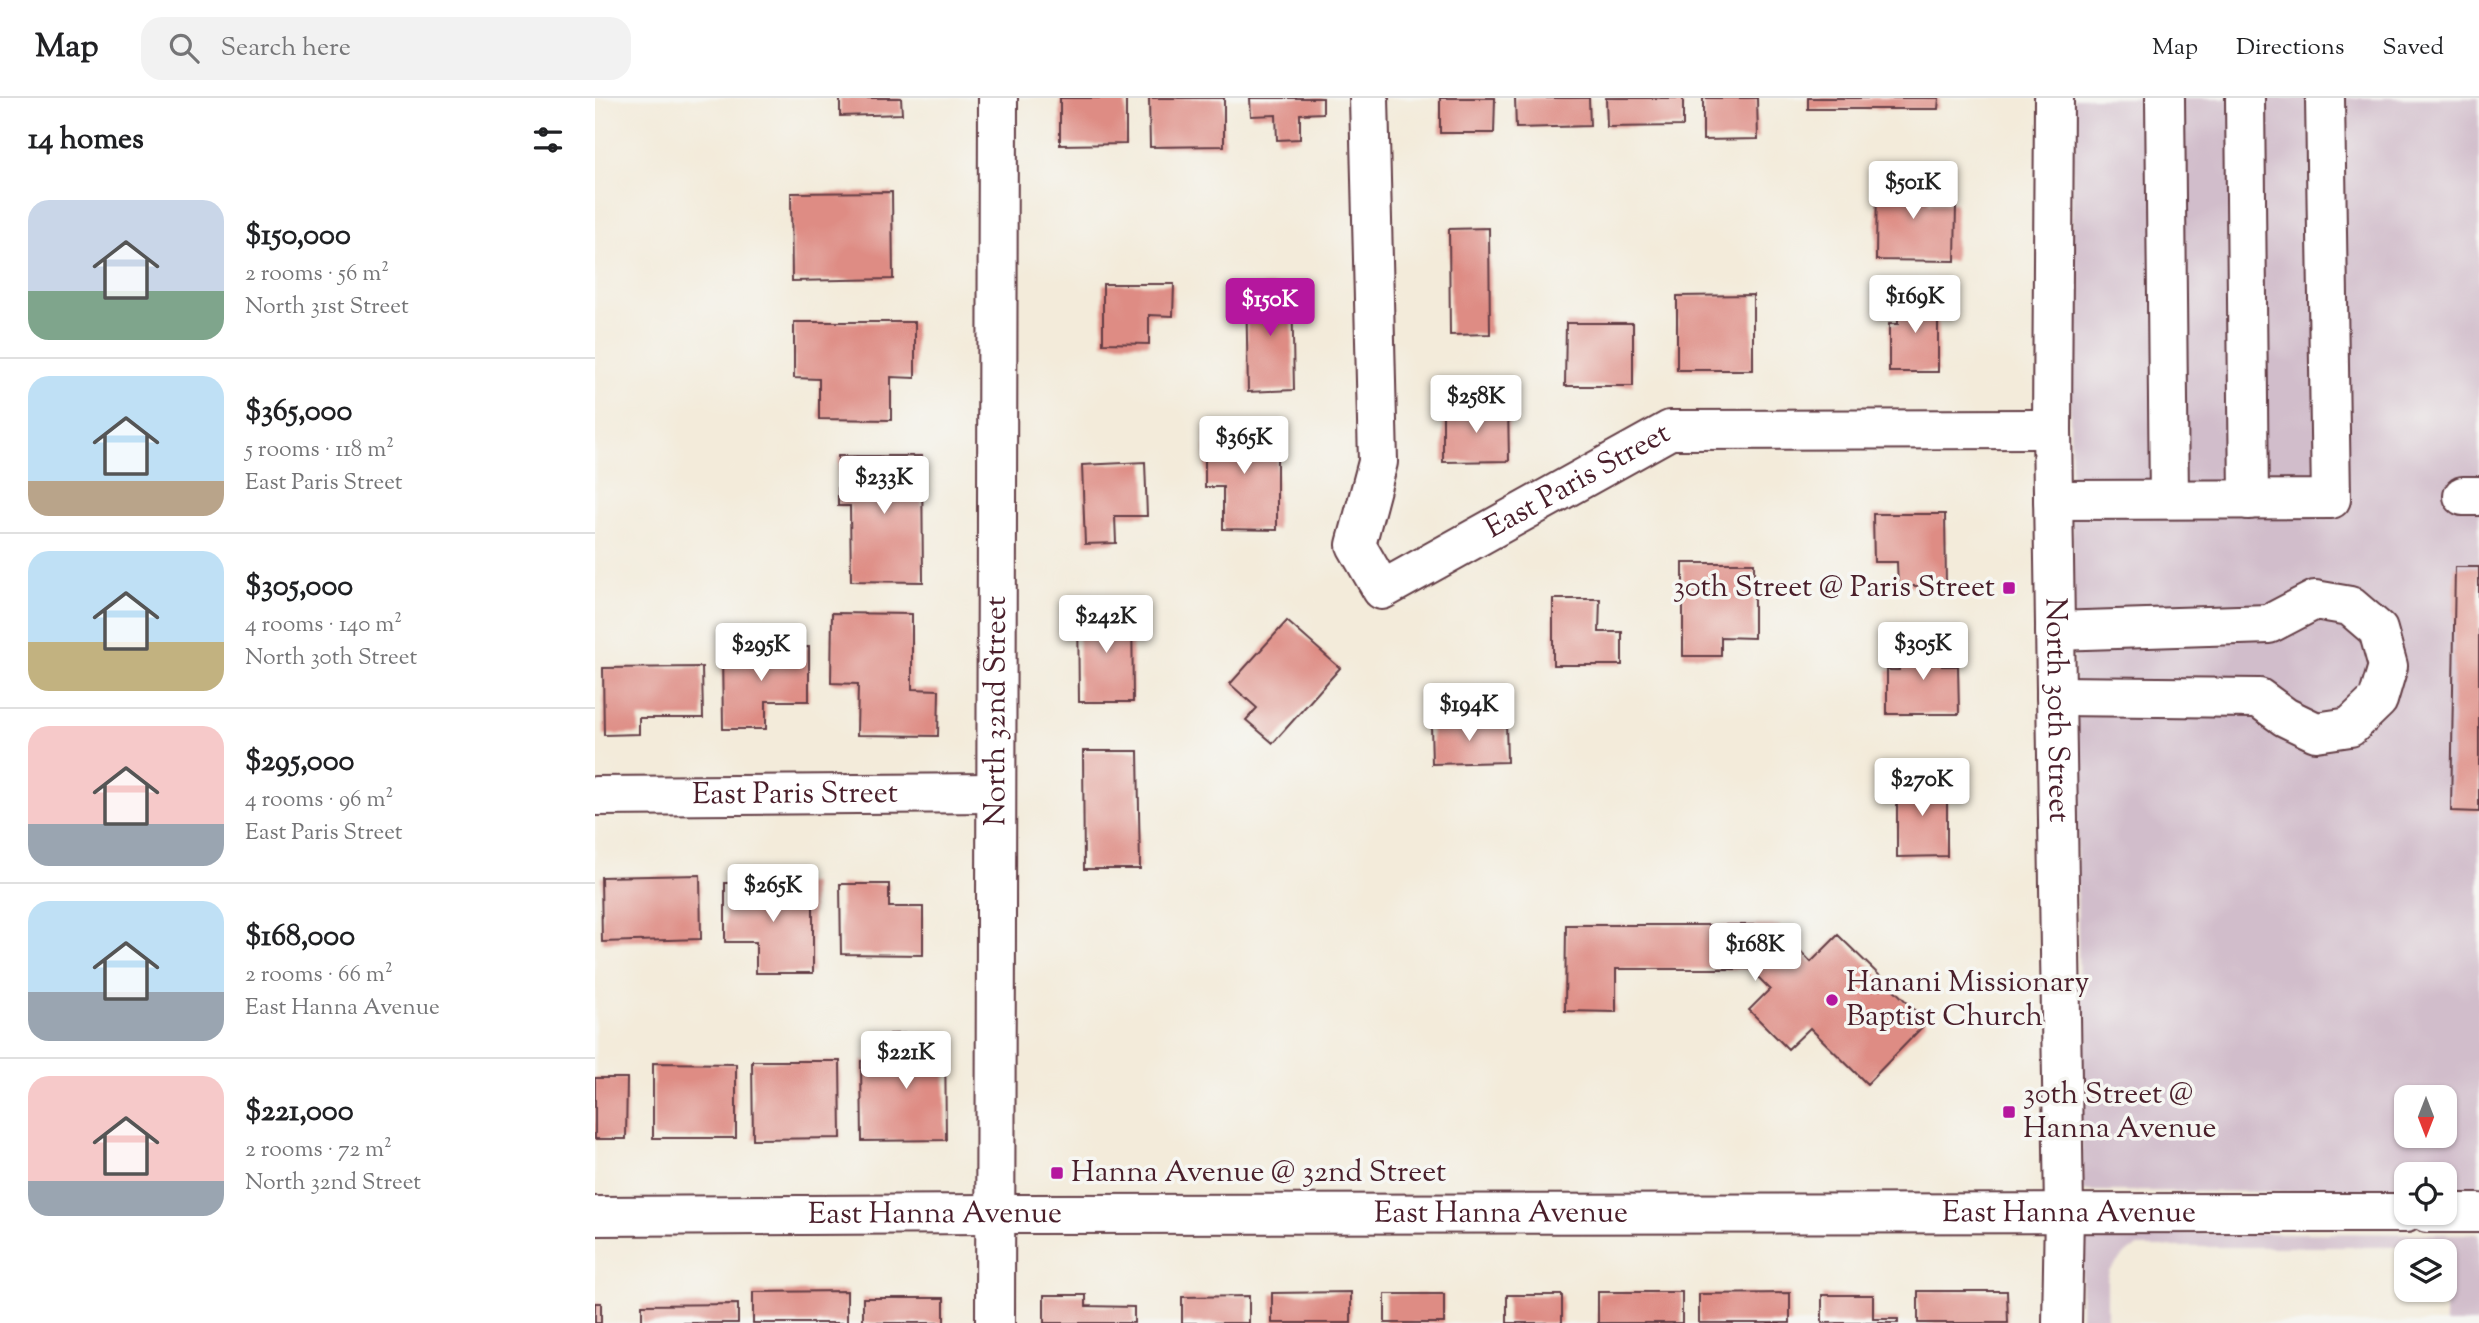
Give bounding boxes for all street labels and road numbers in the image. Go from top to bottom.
street label: East Paris Street [1477,412,1678,550]
street label: North 32nd Street [975,596,1018,826]
street label: North 30th Street [2033,597,2080,823]
street label: East Paris Street [692,772,898,817]
street label: East Hanna Avenue [808,1192,1062,1236]
street label: East Hanna Avenue [1374,1192,1628,1235]
street label: East Hanna Avenue [1942,1192,2196,1235]

